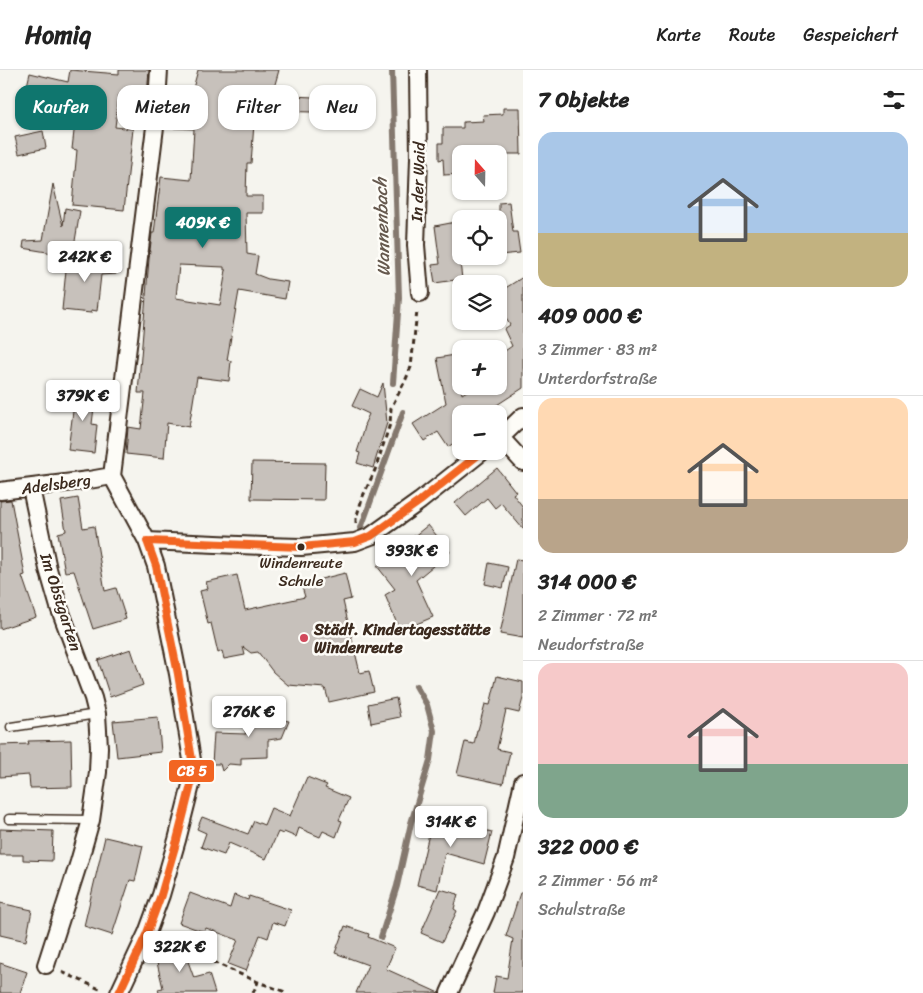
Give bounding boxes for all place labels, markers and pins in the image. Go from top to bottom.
pin: 409K € [162,206,244,249]
pin: 242K € [44,240,126,283]
pin: 379K € [42,380,124,422]
pin: 393K € [371,534,453,577]
marker: Windenreute Schule [296,542,306,552]
place label: Windenreute Schule [259,550,343,594]
place label: Städt. Kindertagesstätte Windenreute [313,615,491,662]
marker: Städt. Kindertagesstätte Windenreute [298,632,310,644]
pin: 276K € [208,696,290,738]
pin: 314K € [410,806,492,848]
pin: 322K € [139,930,221,973]

